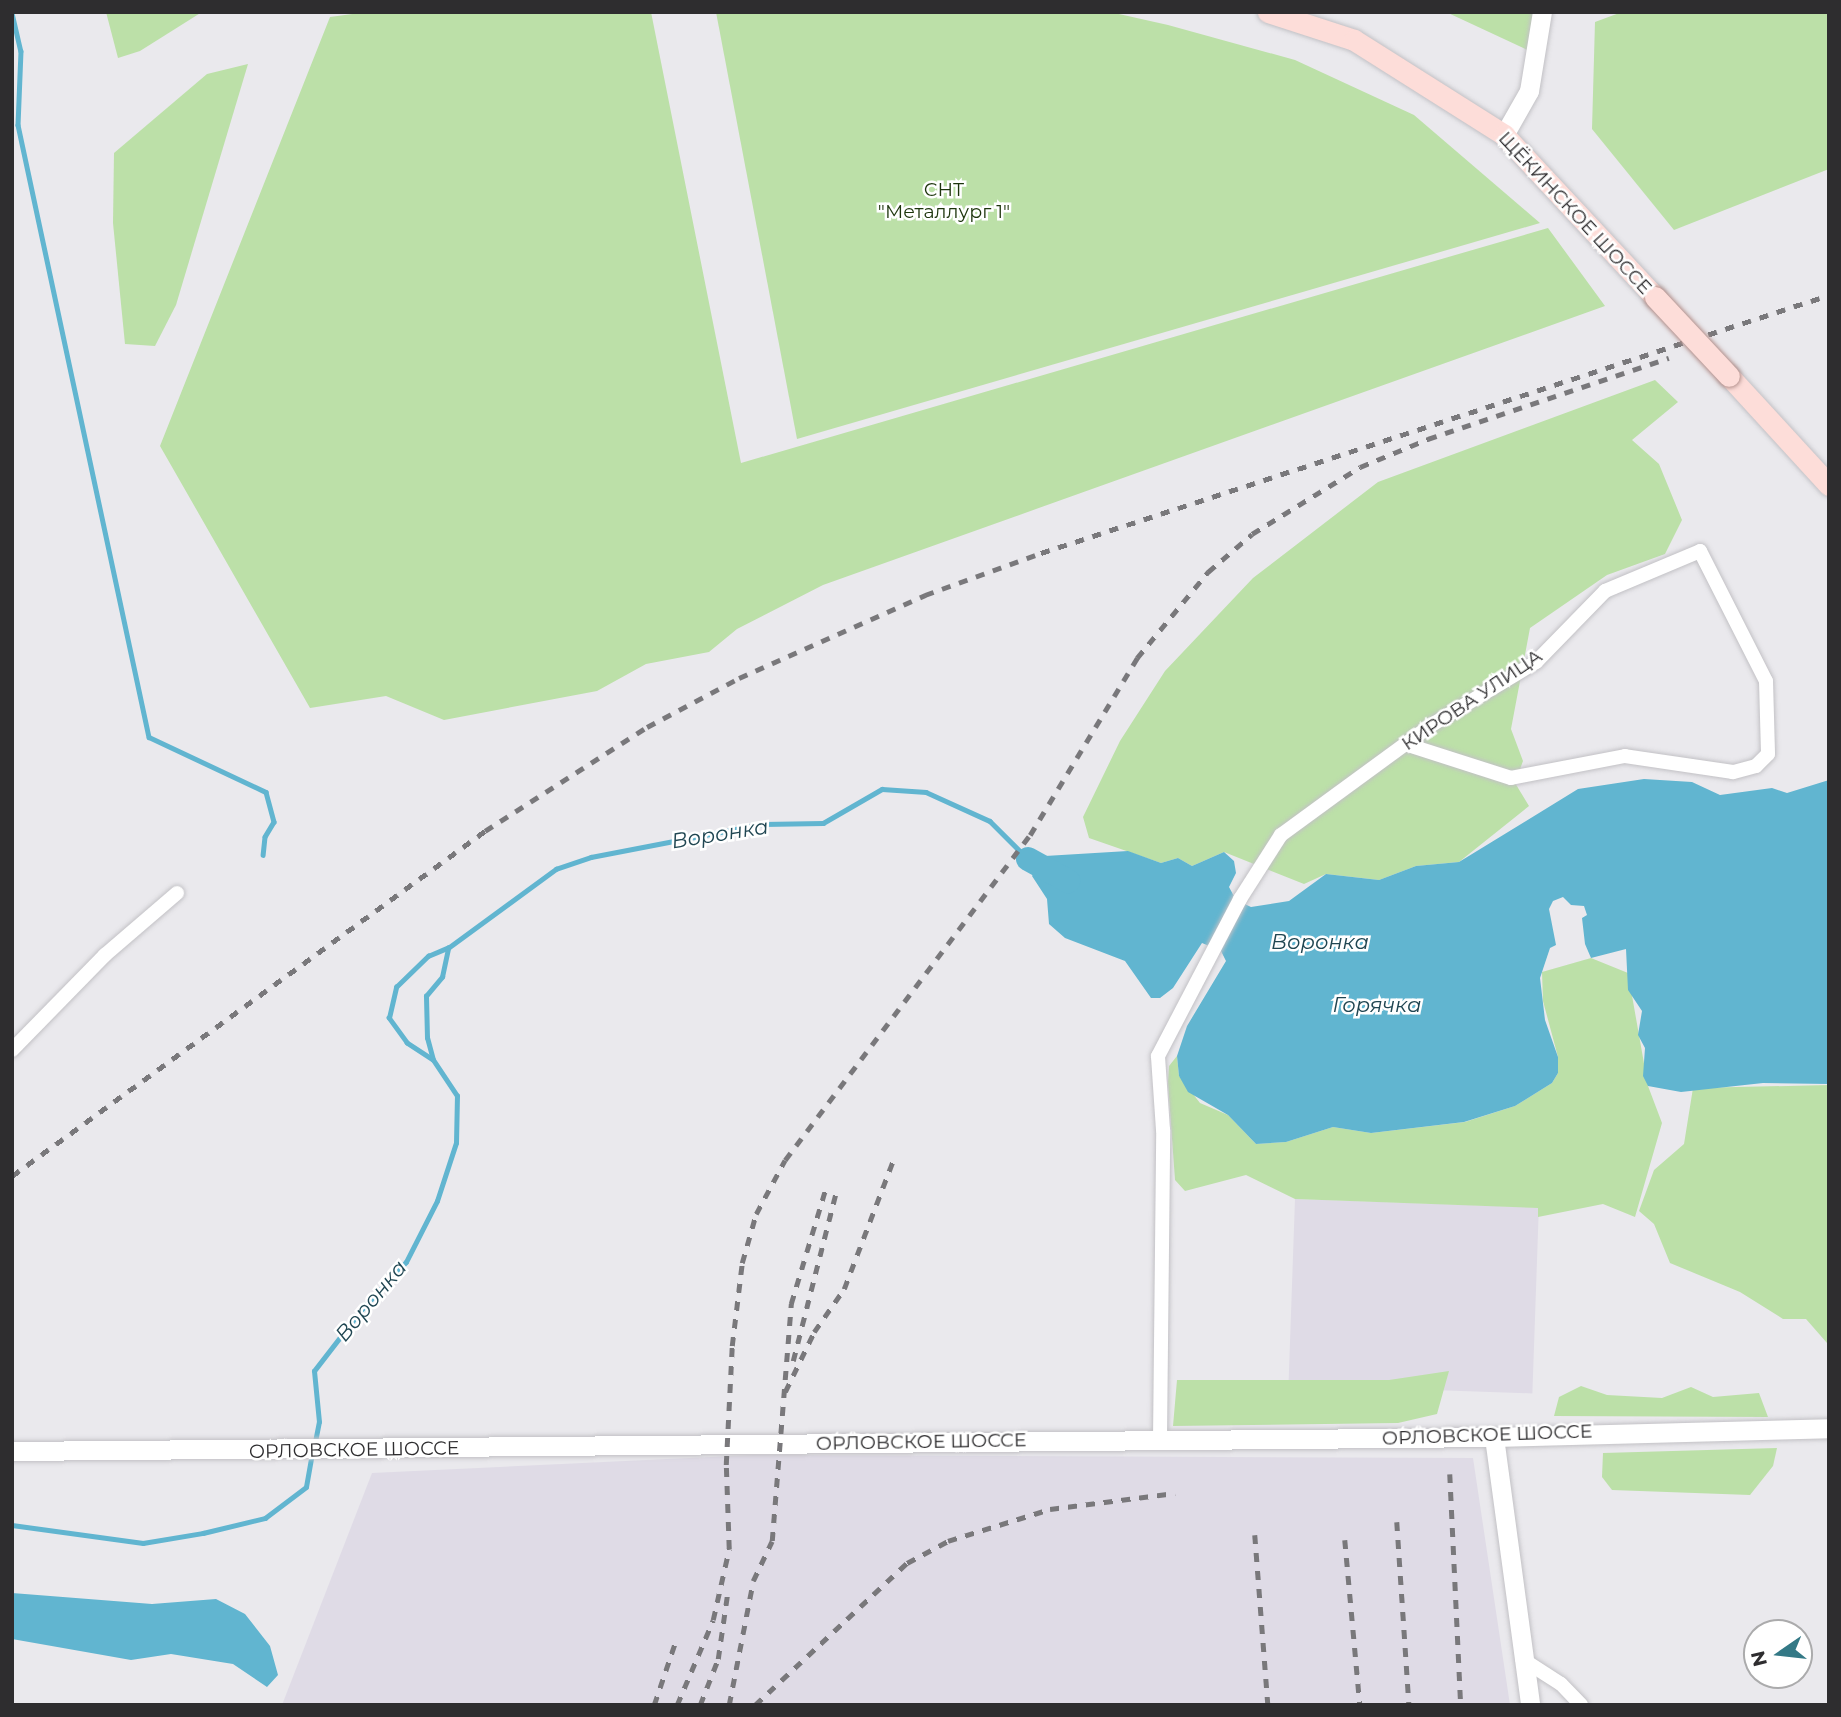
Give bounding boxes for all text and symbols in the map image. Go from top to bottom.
street label: ЩЁКИНСКОЕ ШОССЕ [1494,127,1656,299]
park label: СНТ "Металлург 1" [878,179,1010,223]
street label: КИРОВА УЛИЦА [1397,645,1547,755]
water label: Воронка [670,814,770,854]
water label: Воронка [1271,929,1369,955]
water label: Горячка [1333,992,1421,1018]
water label: Воронка [330,1255,412,1347]
street label: ОРЛОВСКОЕ ШОССЕ [1381,1420,1593,1450]
street label: ОРЛОВСКОЕ ШОССЕ [816,1429,1026,1455]
street label: ОРЛОВСКОЕ ШОССЕ [249,1437,459,1463]
north arrow [1743,1619,1813,1689]
text: N [1746,1648,1772,1669]

